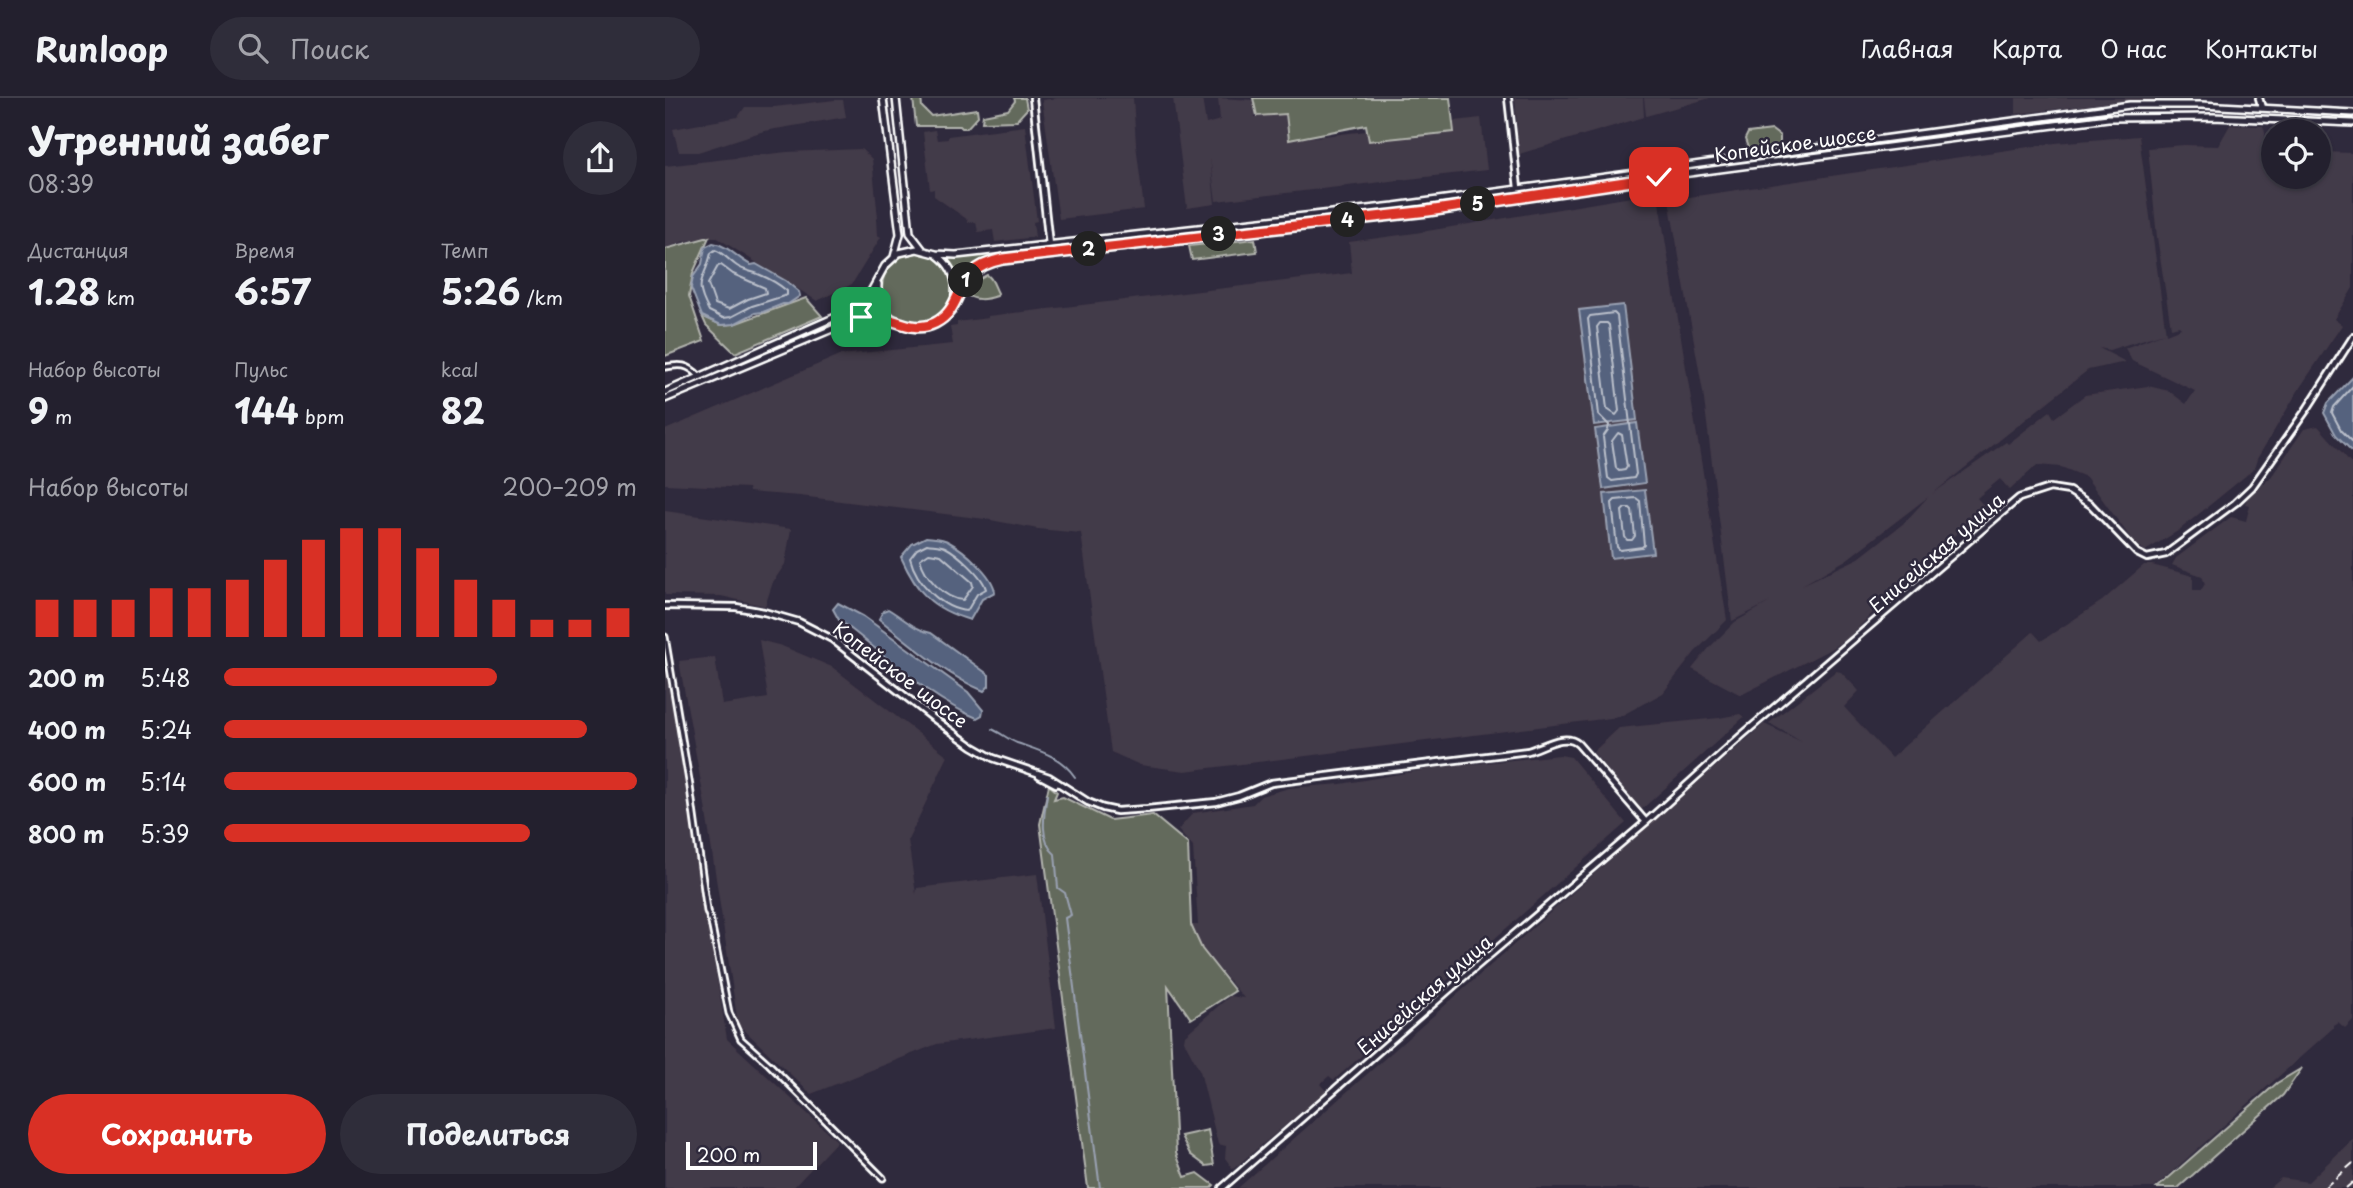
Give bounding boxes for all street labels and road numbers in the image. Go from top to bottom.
street label: Копейское шоссе [1713,118,1877,168]
street label: Енисейская улица [1862,485,2010,619]
street label: Копейское шоссе [828,614,974,734]
street label: Енисейская улица [1350,927,1498,1061]

